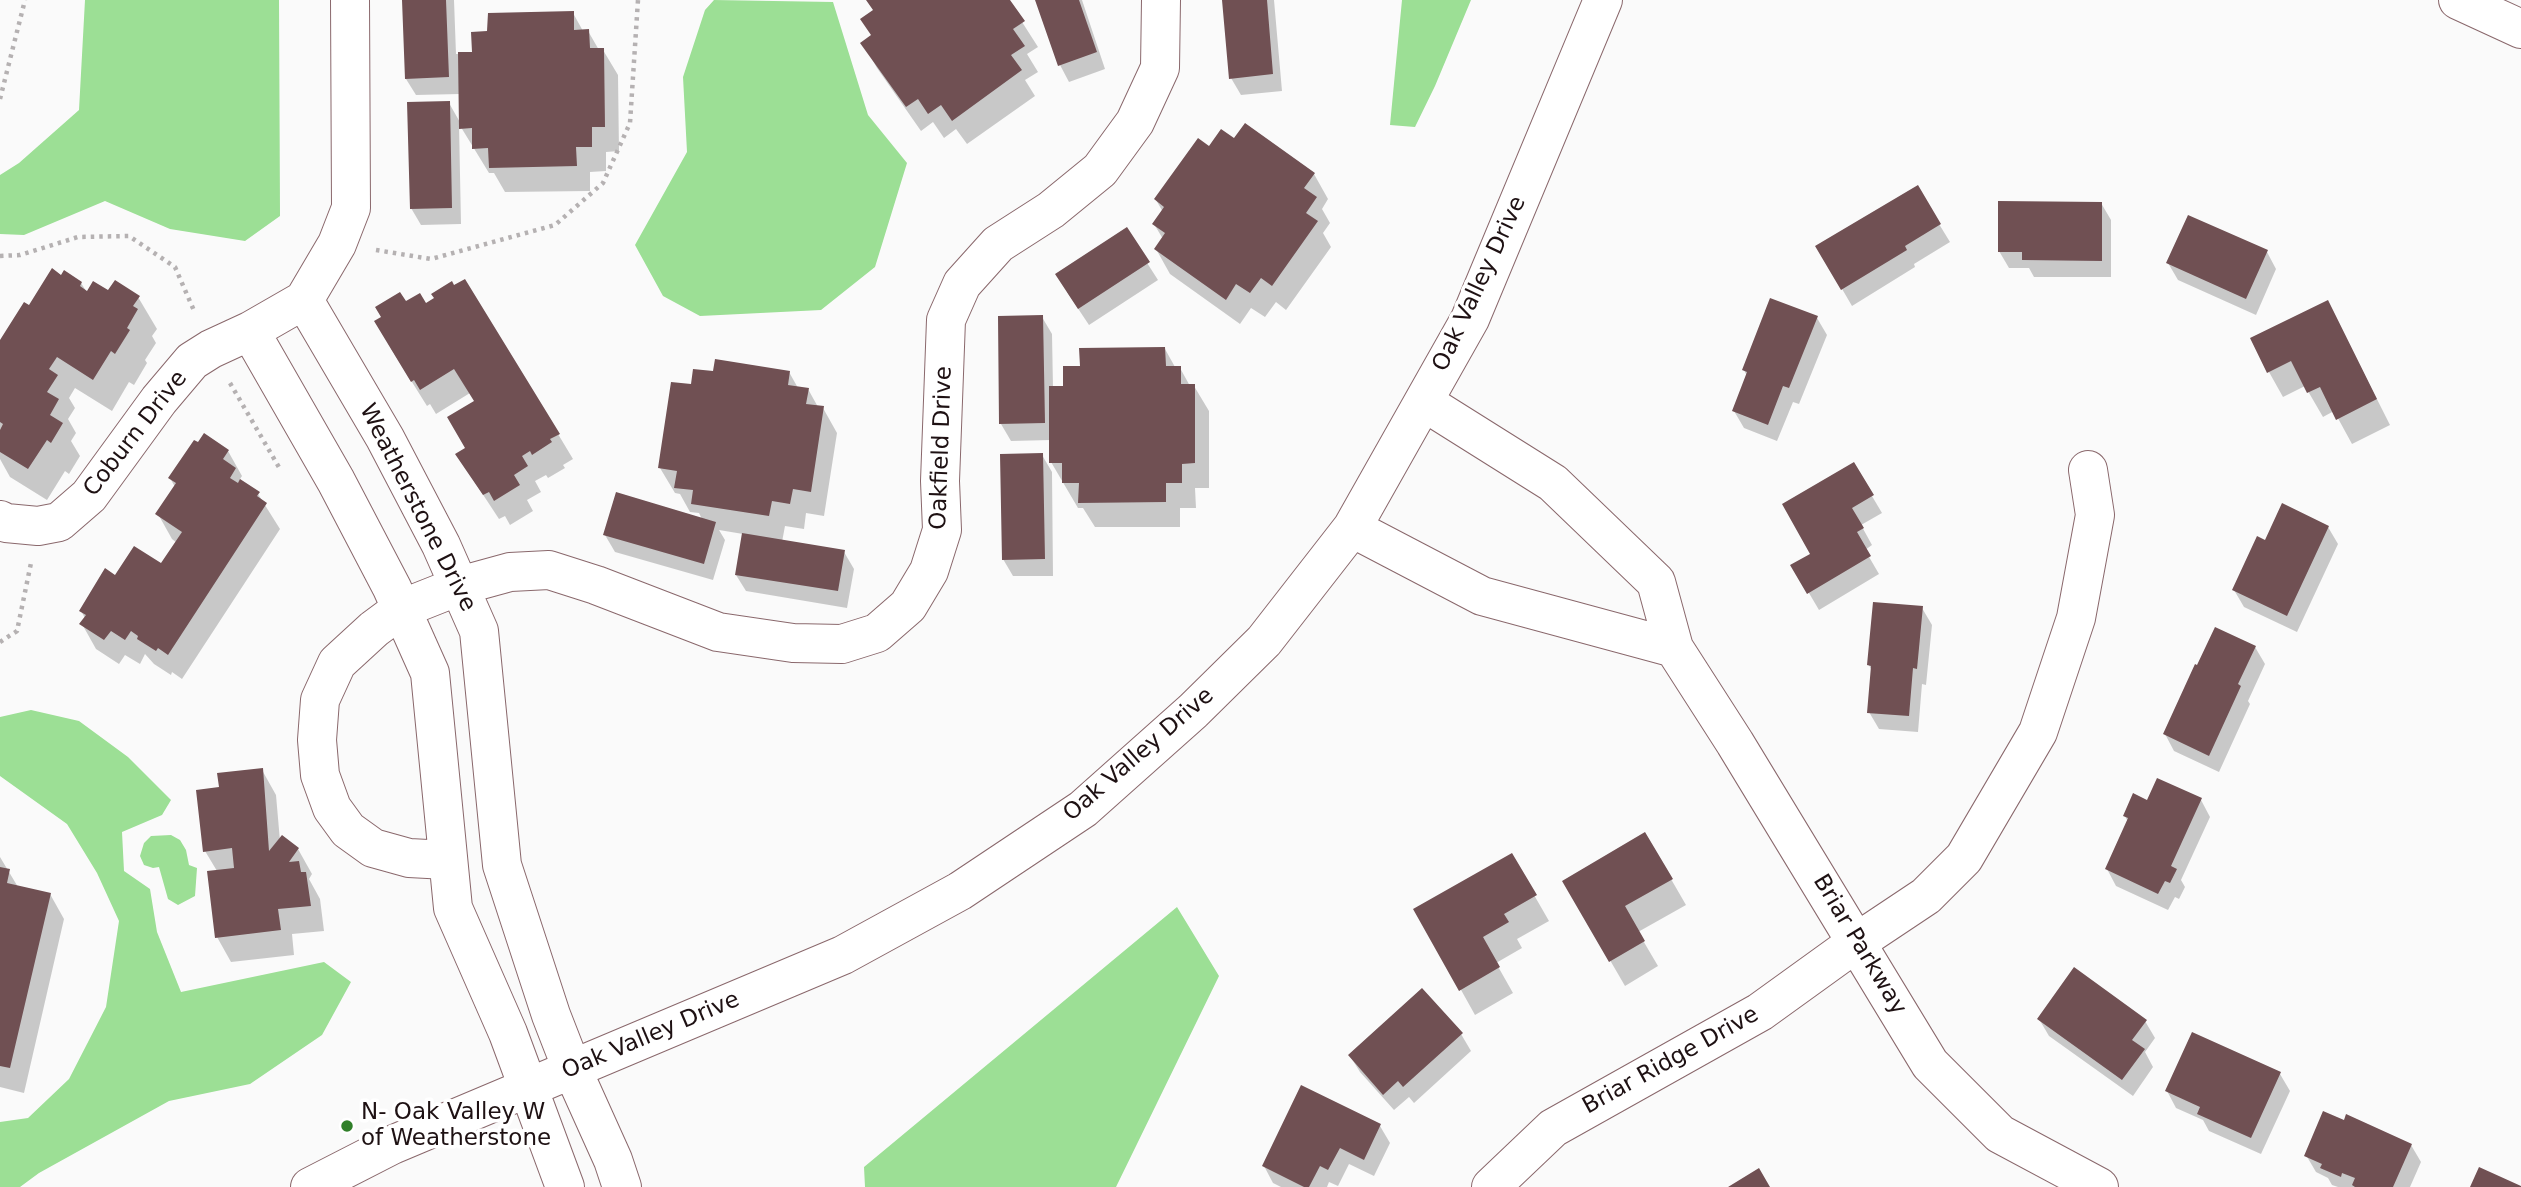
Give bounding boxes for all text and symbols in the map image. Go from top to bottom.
street label: Oak Valley Drive [1427,192,1533,376]
street label: Coburn Drive [78,366,194,502]
street label: Oakfield Drive [925,366,959,530]
street label: Weatherstone Drive [353,400,481,616]
street label: Oak Valley Drive [1058,682,1220,828]
street label: Briar Parkway [1806,870,1912,1020]
street label: Oak Valley Drive [558,986,744,1086]
street label: Briar Ridge Drive [1578,1001,1764,1121]
place label: N- Oak Valley W of Weatherstone [361,1099,551,1153]
marker: N- Oak Valley W of Weatherstone [339,1118,355,1134]

